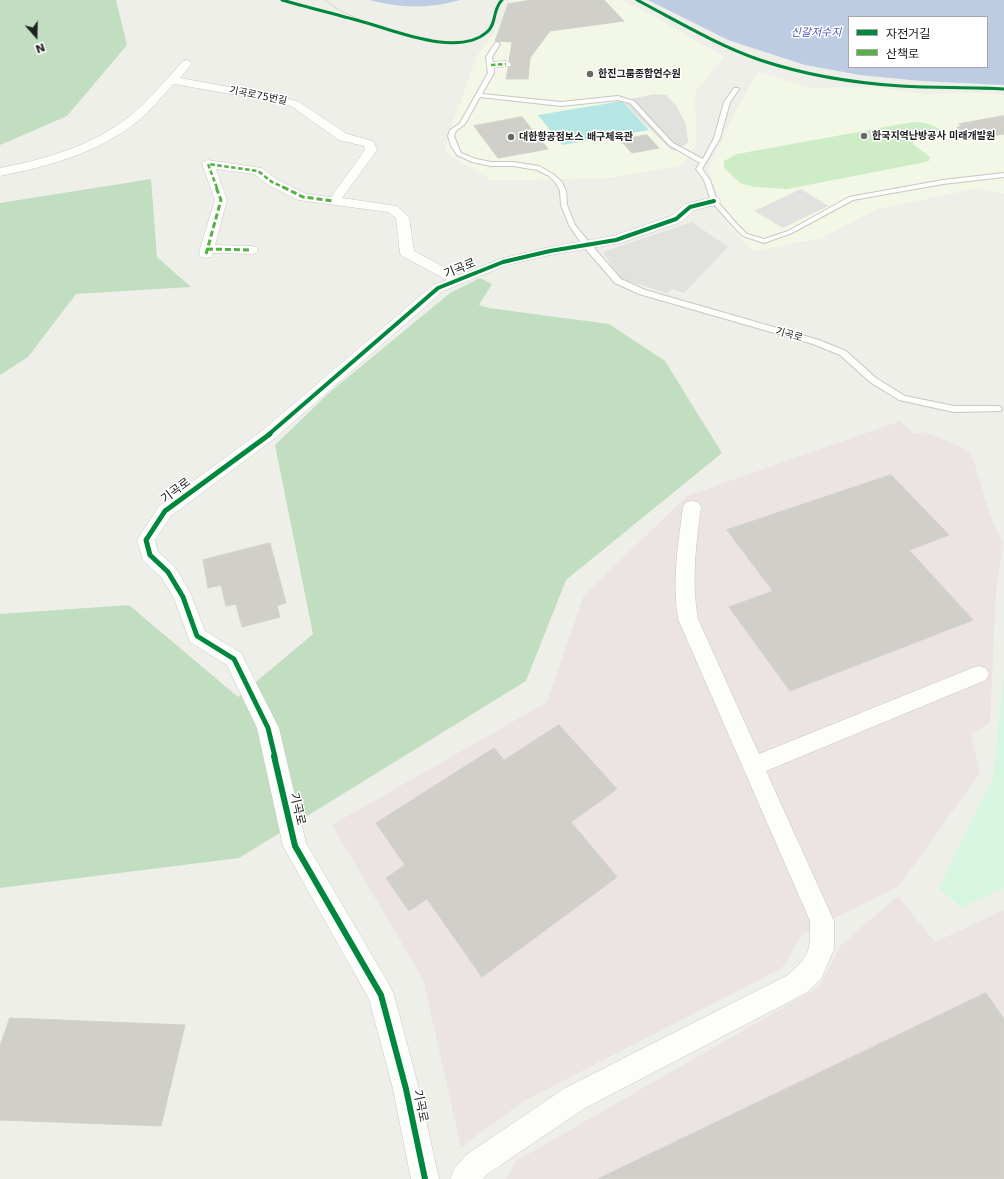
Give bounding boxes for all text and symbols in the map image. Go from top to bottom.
north arrow [16,16,56,56]
legend [848,16,988,68]
water label: 신갈저수지 [791,26,841,40]
text: 자전거길 [886,27,930,41]
text: N [34,40,47,55]
text: 산책로 [886,47,919,61]
place label: 한진그룹종합연수원 [598,68,681,80]
marker: 한진그룹종합연수원 [585,69,595,79]
street label: 기곡로75번길 [228,85,288,107]
place label: 한국지역난방공사 미래개발원 [872,130,995,142]
place label: 대한항공점보스 배구체육관 [519,131,633,143]
marker: 한국지역난방공사 미래개발원 [859,131,869,141]
marker: 대한항공점보스 배구체육관 [506,132,516,142]
street label: 기곡로 [442,256,478,282]
street label: 기곡로 [774,325,804,345]
street label: 기곡로 [158,475,194,507]
street label: 기곡로 [286,791,308,827]
street label: 기곡로 [410,1088,430,1124]

